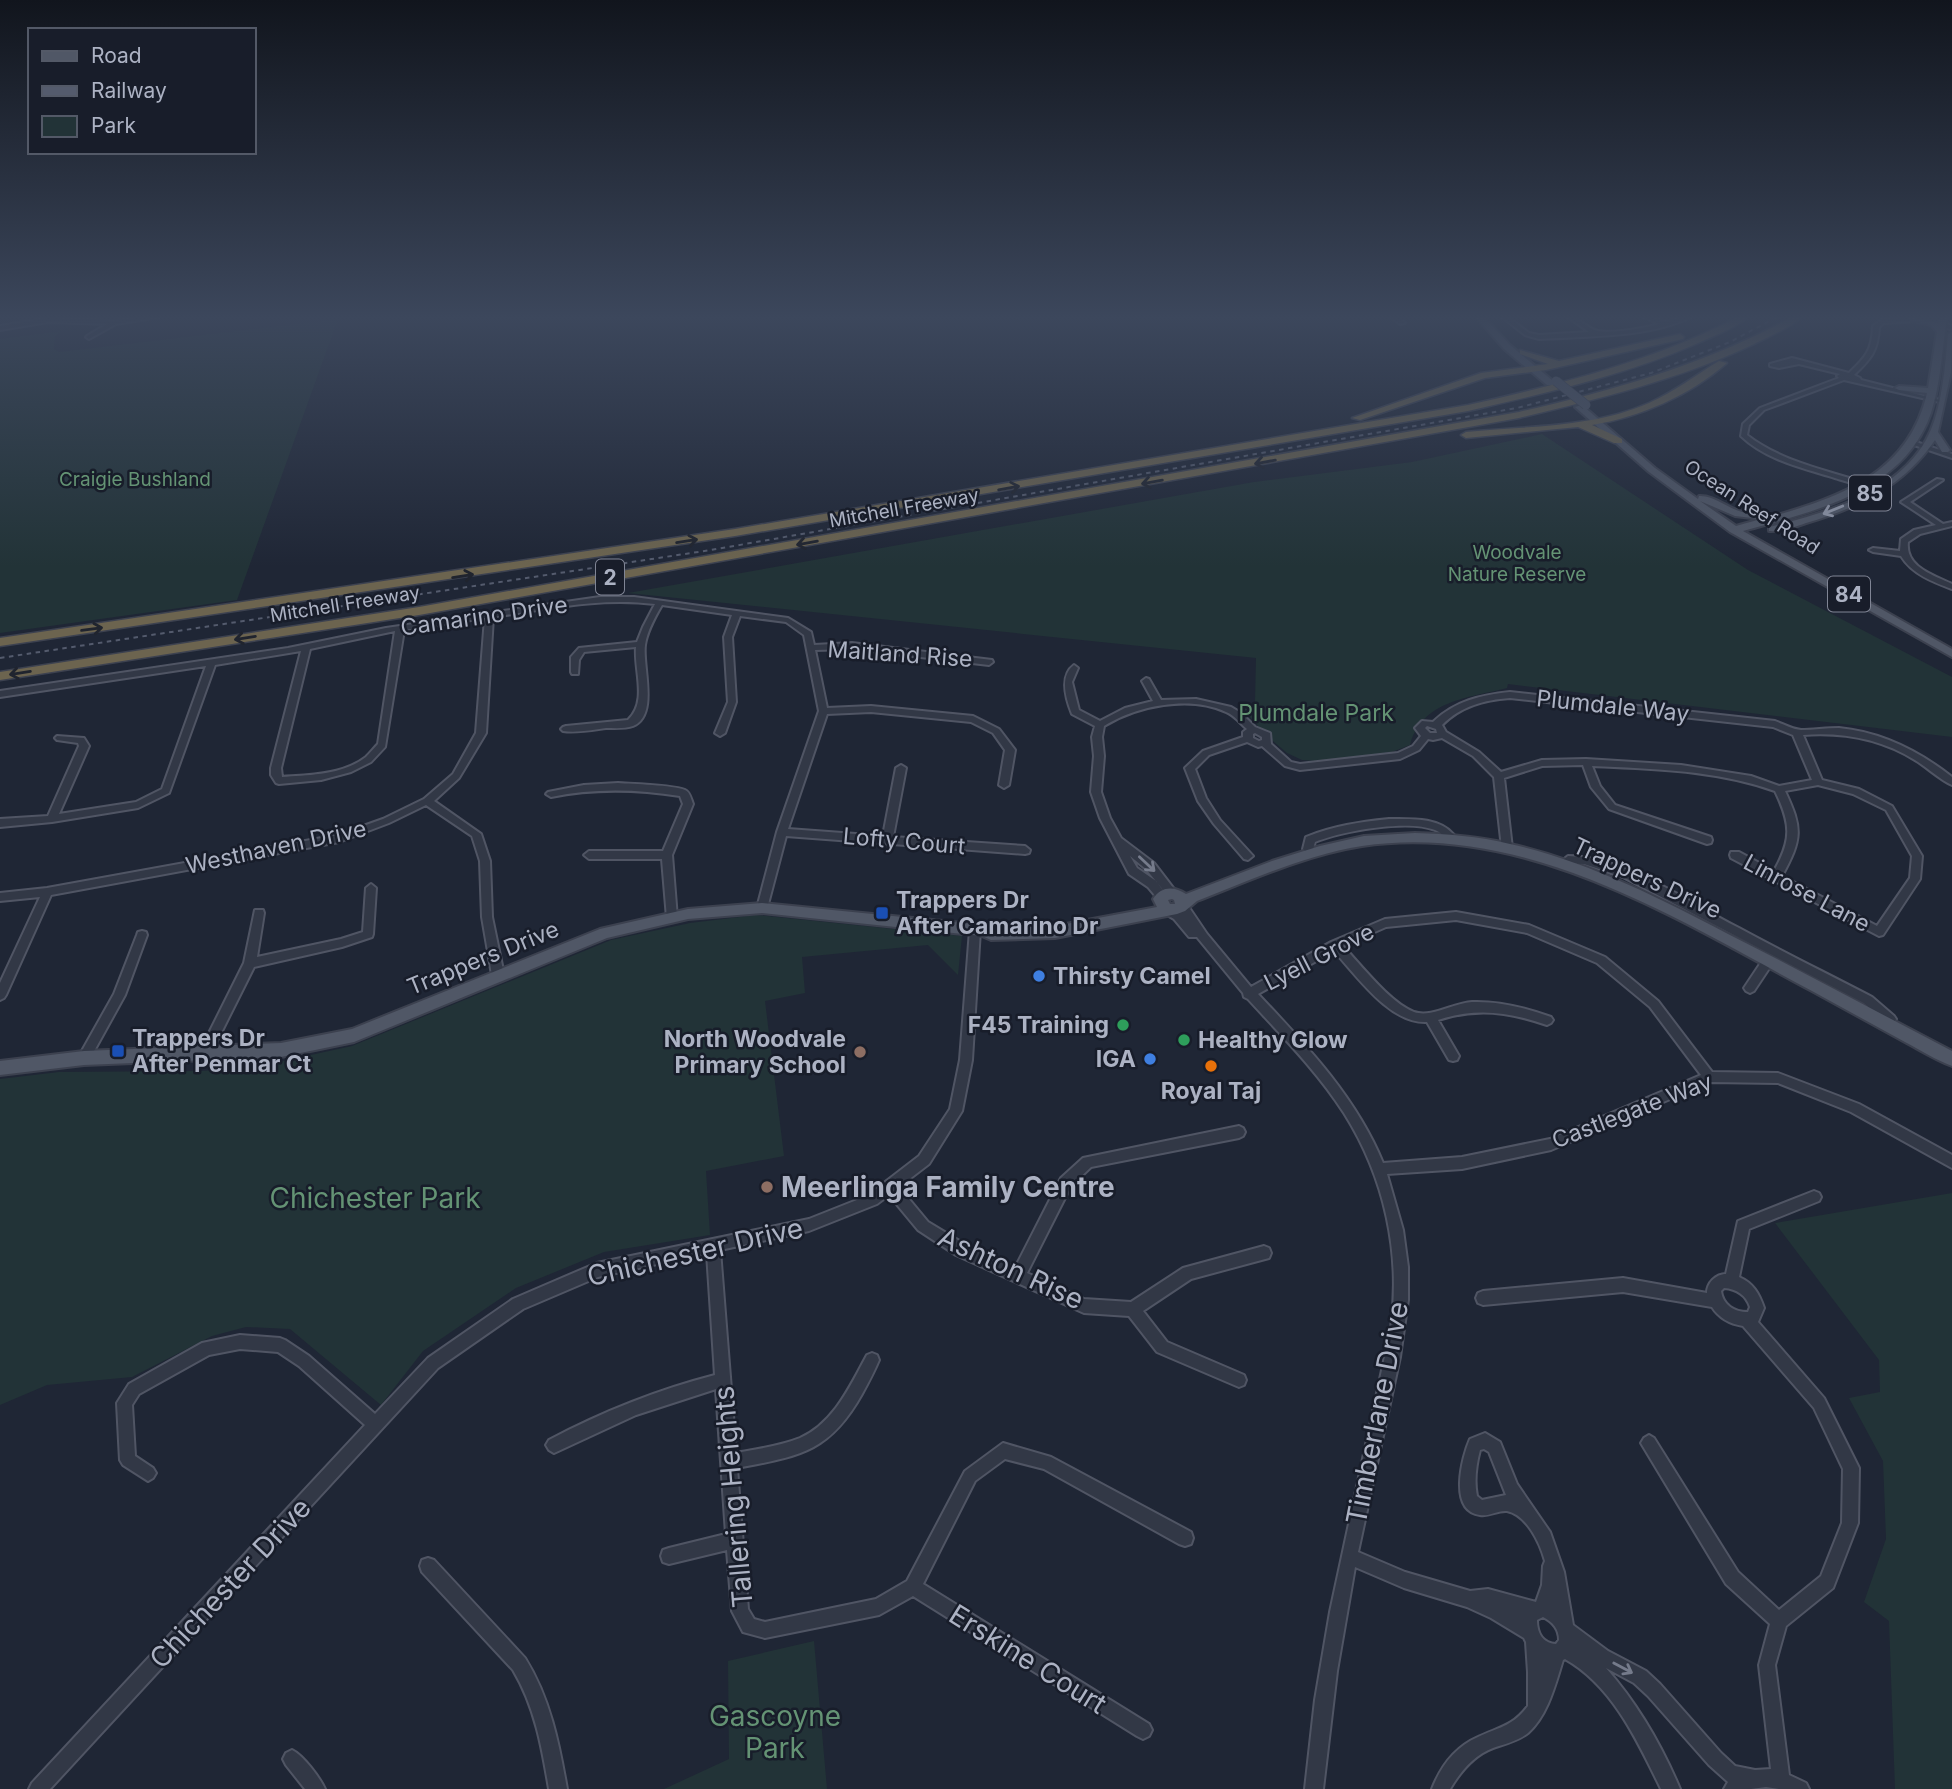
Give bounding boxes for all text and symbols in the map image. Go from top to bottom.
legend [28,28,256,154]
text: Road [91,43,142,68]
text: Railway [91,78,167,103]
text: Park [91,113,136,138]
one-way arrow [1254,455,1277,469]
street label: Ocean Reef Road [1680,455,1824,559]
park label: Craigie Bushland [59,468,211,491]
one-way arrow [1141,476,1164,489]
road number: 85 [1849,476,1891,510]
one-way arrow [997,481,1019,494]
street label: Mitchell Freeway [827,483,981,532]
one-way arrow [1823,505,1845,518]
one-way arrow [675,534,698,547]
one-way arrow [796,537,819,550]
park label: Woodvale Nature Reserve [1448,541,1586,586]
road number: 2 [596,560,624,594]
one-way arrow [451,569,474,582]
road number: 84 [1828,576,1870,612]
street label: Mitchell Freeway [268,581,422,627]
street label: Camarino Drive [399,590,569,642]
one-way arrow [80,623,103,636]
one-way arrow [234,632,257,645]
street label: Maitland Rise [827,635,973,673]
one-way arrow [9,667,32,680]
street label: Plumdale Way [1535,684,1691,728]
park label: Plumdale Park [1238,699,1394,727]
street label: Westhaven Drive [183,814,369,880]
street label: Lofty Court [842,822,967,860]
street label: Trappers Drive [1568,831,1726,925]
street label: Linrose Lane [1739,848,1875,938]
one-way arrow [1138,856,1155,873]
place label: Trappers Dr After Camarino Dr [896,886,1098,940]
marker: Trappers Dr After Camarino Dr [874,905,890,921]
street label: Trappers Drive [403,915,563,1001]
street label: Lyell Grove [1259,917,1379,997]
place label: Thirsty Camel [1053,962,1211,990]
marker: Thirsty Camel [1031,968,1047,984]
place label: F45 Training [968,1011,1109,1039]
marker: F45 Training [1115,1017,1131,1033]
place label: Trappers Dr After Penmar Ct [132,1024,312,1078]
place label: North Woodvale Primary School [664,1025,846,1079]
place label: Healthy Glow [1198,1026,1348,1054]
marker: Healthy Glow [1176,1032,1192,1048]
marker: Trappers Dr After Penmar Ct [110,1043,126,1059]
marker: North Woodvale Primary School [852,1044,868,1060]
place label: IGA [1096,1045,1136,1073]
marker: IGA [1142,1051,1158,1067]
marker: Royal Taj [1203,1058,1219,1074]
street label: Castlegate Way [1548,1068,1716,1154]
place label: Royal Taj [1161,1077,1261,1105]
place label: Meerlinga Family Centre [781,1170,1115,1204]
marker: Meerlinga Family Centre [759,1179,775,1195]
park label: Chichester Park [269,1181,481,1215]
street label: Chichester Drive [584,1211,806,1293]
street label: Ashton Rise [933,1219,1089,1317]
street label: Timberlane Drive [1339,1299,1415,1527]
street label: Tallering Heights [706,1385,760,1609]
street label: Chichester Drive [142,1491,318,1675]
street label: Erskine Court [943,1597,1113,1721]
one-way arrow [1613,1662,1633,1676]
park label: Gascoyne Park [709,1699,841,1765]

